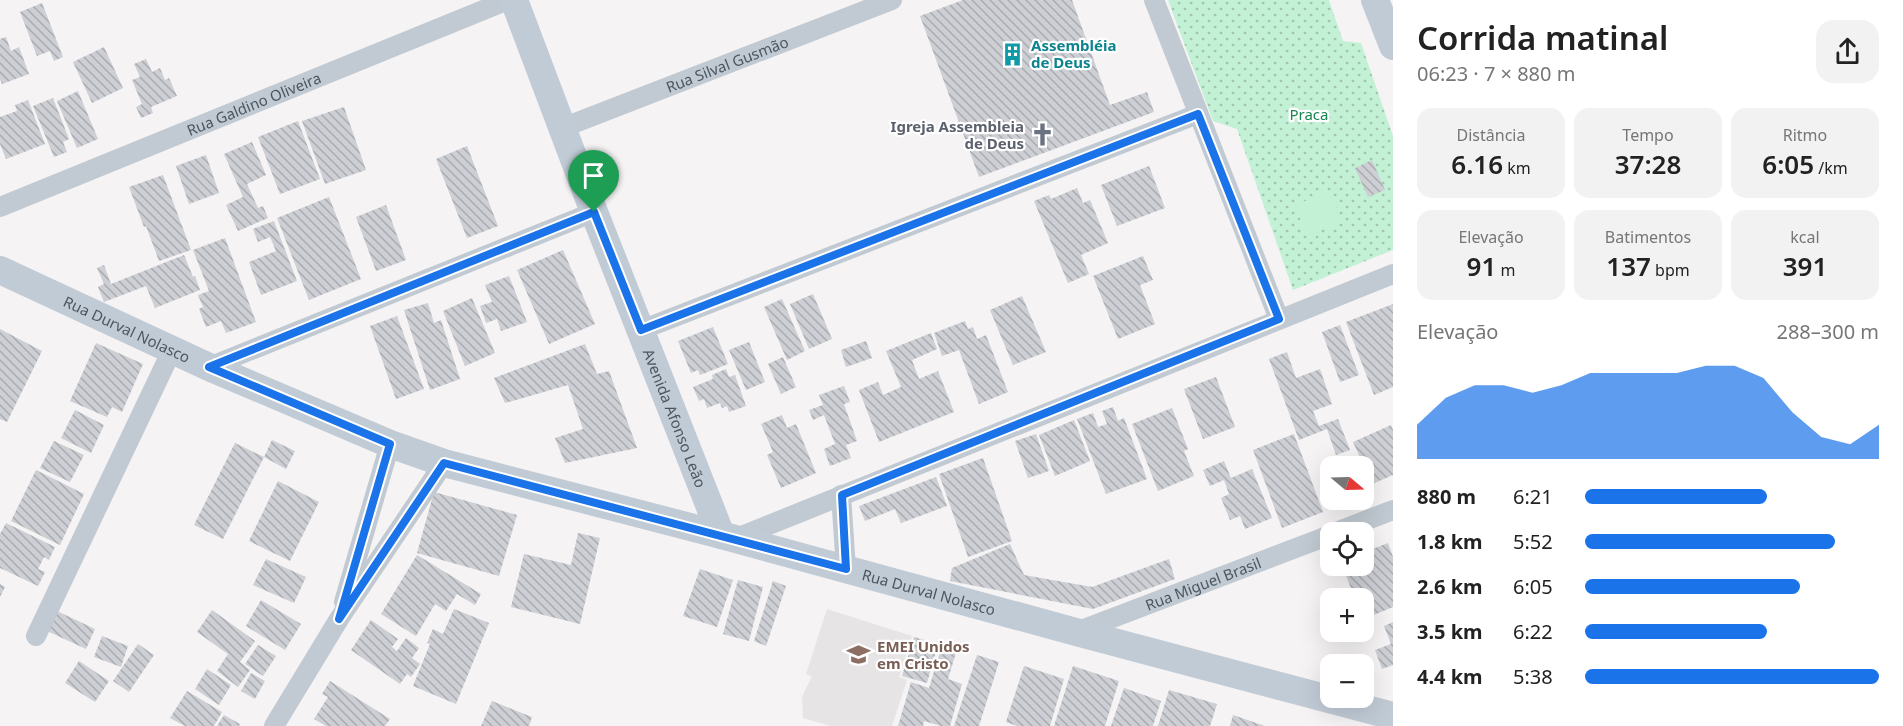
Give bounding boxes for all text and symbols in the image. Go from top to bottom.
text: Corrida matinal [1417,15,1668,60]
button: share [1816,20,1879,83]
street label: Rua Silval Gusmão [663,31,791,97]
place label: Assembléia de Deus [1031,35,1116,72]
building icon: Assembléia de Deus [1000,41,1026,67]
text: 06:23 · 7 × 880 m [1417,60,1575,87]
street label: Rua Galdino Oliveira [184,67,324,140]
park label: Praca [1289,104,1329,124]
place label: Igreja Assembleia de Deus [891,116,1024,153]
church icon: Igreja Assembleia de Deus [1029,122,1055,148]
text: Distância [1457,124,1525,146]
text: Tempo [1622,124,1674,146]
text: Ritmo [1783,124,1827,146]
text: 6.16 [1451,146,1503,182]
text: 37:28 [1615,146,1681,182]
text: 6:05 [1762,146,1814,182]
pin [568,150,619,212]
text: km [1503,157,1531,179]
text: /km [1814,157,1848,179]
icon: arrive [577,159,610,192]
text: Elevação [1458,226,1524,248]
text: Batimentos [1605,226,1691,248]
text: kcal [1790,226,1820,248]
text: 91 [1467,248,1496,284]
text: 137 [1606,248,1651,284]
text: 391 [1783,248,1827,284]
text: m [1496,259,1515,281]
text: bpm [1651,259,1690,281]
street label: Rua Durval Nolasco [60,291,194,367]
text: Elevação [1417,318,1498,345]
text: 288–300 m [1776,318,1879,345]
street label: Avenida Afonso Leão [639,346,711,490]
north arrow [1320,456,1374,510]
map controls [1320,456,1374,708]
text: 880 m [1417,483,1476,510]
text: 6:21 [1513,483,1553,510]
button: locate [1320,522,1374,576]
text: 1.8 km [1417,528,1483,555]
text: 5:52 [1513,528,1553,555]
street label: Rua Miguel Brasil [1142,552,1264,615]
street label: Rua Durval Nolasco [860,564,998,620]
text: 2.6 km [1417,573,1483,600]
text: 6:05 [1513,573,1553,600]
button: + [1320,588,1374,642]
text: 3.5 km [1417,618,1483,645]
text: 6:22 [1513,618,1553,645]
place label: EMEI Unidos em Cristo [877,636,970,673]
school or university icon: EMEI Unidos em Cristo [846,642,872,668]
button: − [1320,654,1374,708]
text: 4.4 km [1417,663,1483,690]
text: 5:38 [1513,663,1553,690]

